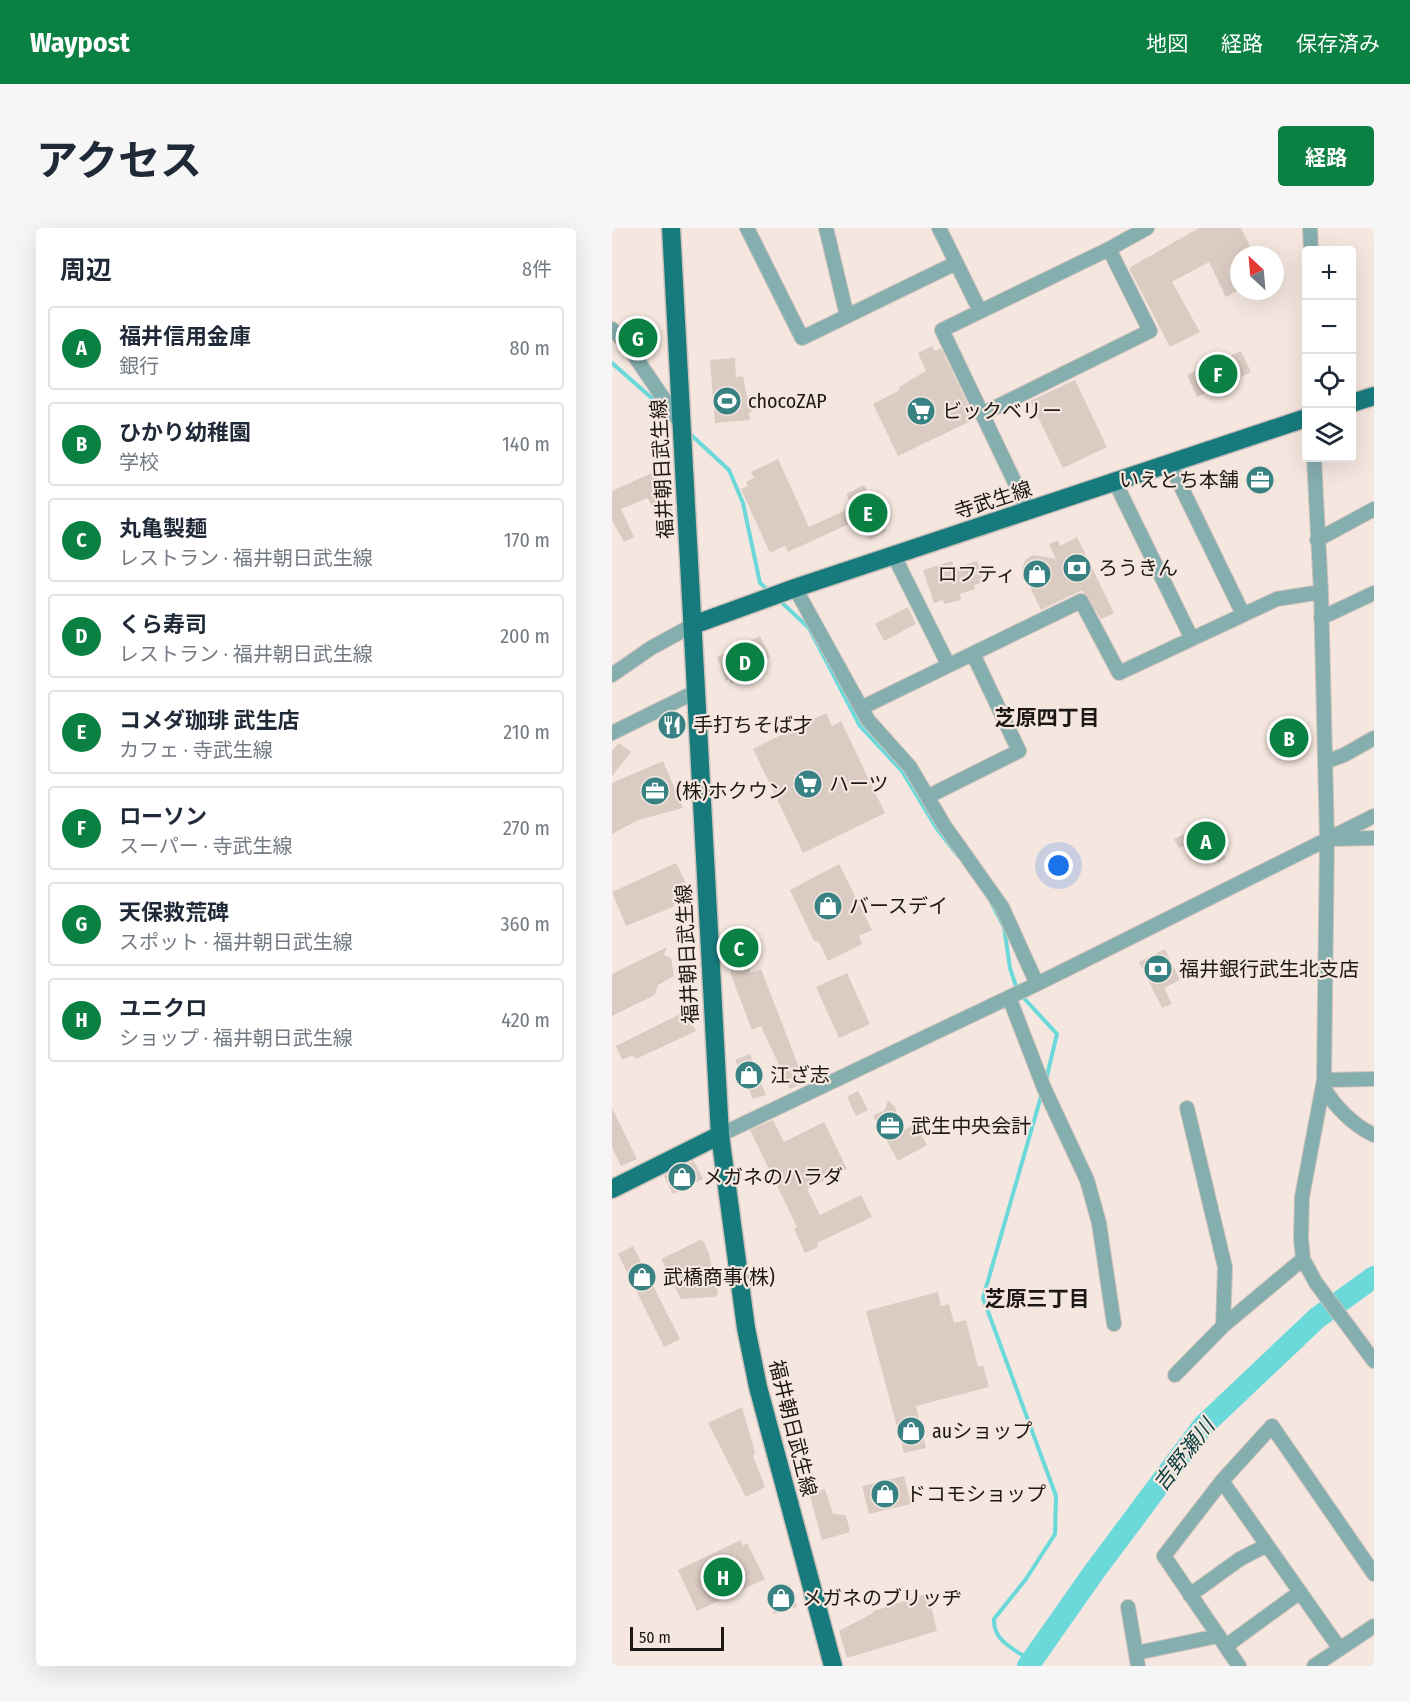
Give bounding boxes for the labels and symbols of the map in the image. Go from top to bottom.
north arrow [1230,246,1284,300]
pin: G [618,316,658,360]
pin: F [1198,352,1238,396]
sports icon: chocoZAP [711,385,743,417]
place label: chocoZAP [748,389,827,413]
supermarket icon: ビックベリー [905,395,937,427]
street label: 福井朝日武生線 [646,398,678,540]
place label: ビックベリー [942,399,1062,423]
office icon: いえとち本舗 [1244,464,1276,496]
place label: いえとち本舗 [1119,468,1239,492]
street label: 寺武生線 [951,476,1035,524]
pin: E [848,490,888,536]
bank icon: ろうきん [1061,552,1093,584]
place label: ろうきん [1098,556,1178,580]
shop icon: ロフティ [1021,558,1053,590]
place label: ロフティ [937,562,1016,586]
pin: D [726,640,764,684]
district label: 芝原四丁目 [995,705,1100,731]
restaurant icon: 手打ちそば才 [656,709,688,741]
place label: 手打ちそば才 [693,713,813,737]
pin: B [1270,716,1308,760]
supermarket icon: ハーツ [792,768,824,800]
place label: ハーツ [829,772,889,796]
office icon: (株)ホクウン [639,775,671,807]
place label: (株)ホクウン [676,779,788,803]
pin: A [1186,818,1226,864]
your location [1044,851,1073,880]
street label: 福井朝日武生線 [671,883,703,1025]
shop icon: バースデイ [812,890,844,922]
place label: バースデイ [849,894,948,918]
pin: C [720,926,758,970]
bank icon: 福井銀行武生北支店 [1142,953,1174,985]
place label: 福井銀行武生北支店 [1179,957,1359,981]
shop icon: 江ざ志 [733,1059,765,1091]
place label: 江ざ志 [770,1063,830,1087]
office icon: 武生中央会計 [874,1110,906,1142]
place label: 武生中央会計 [911,1114,1031,1138]
shop icon: メガネのハラダ [666,1161,698,1193]
place label: メガネのハラダ [703,1165,843,1189]
shop icon: 武橋商事(株) [626,1261,658,1293]
place label: 武橋商事(株) [663,1265,775,1289]
district label: 芝原三丁目 [985,1286,1090,1312]
street label: 福井朝日武生線 [764,1357,822,1499]
water label: 吉野瀬川 [1148,1412,1221,1496]
shop icon: auショップ [895,1415,927,1447]
place label: auショップ [932,1419,1032,1443]
shop icon: ドコモショップ [869,1478,901,1510]
place label: ドコモショップ [906,1482,1046,1506]
pin: H [704,1554,742,1600]
shop icon: メガネのブリッヂ [765,1582,797,1614]
place label: メガネのブリッヂ [802,1586,962,1610]
scale bar [630,1624,724,1652]

